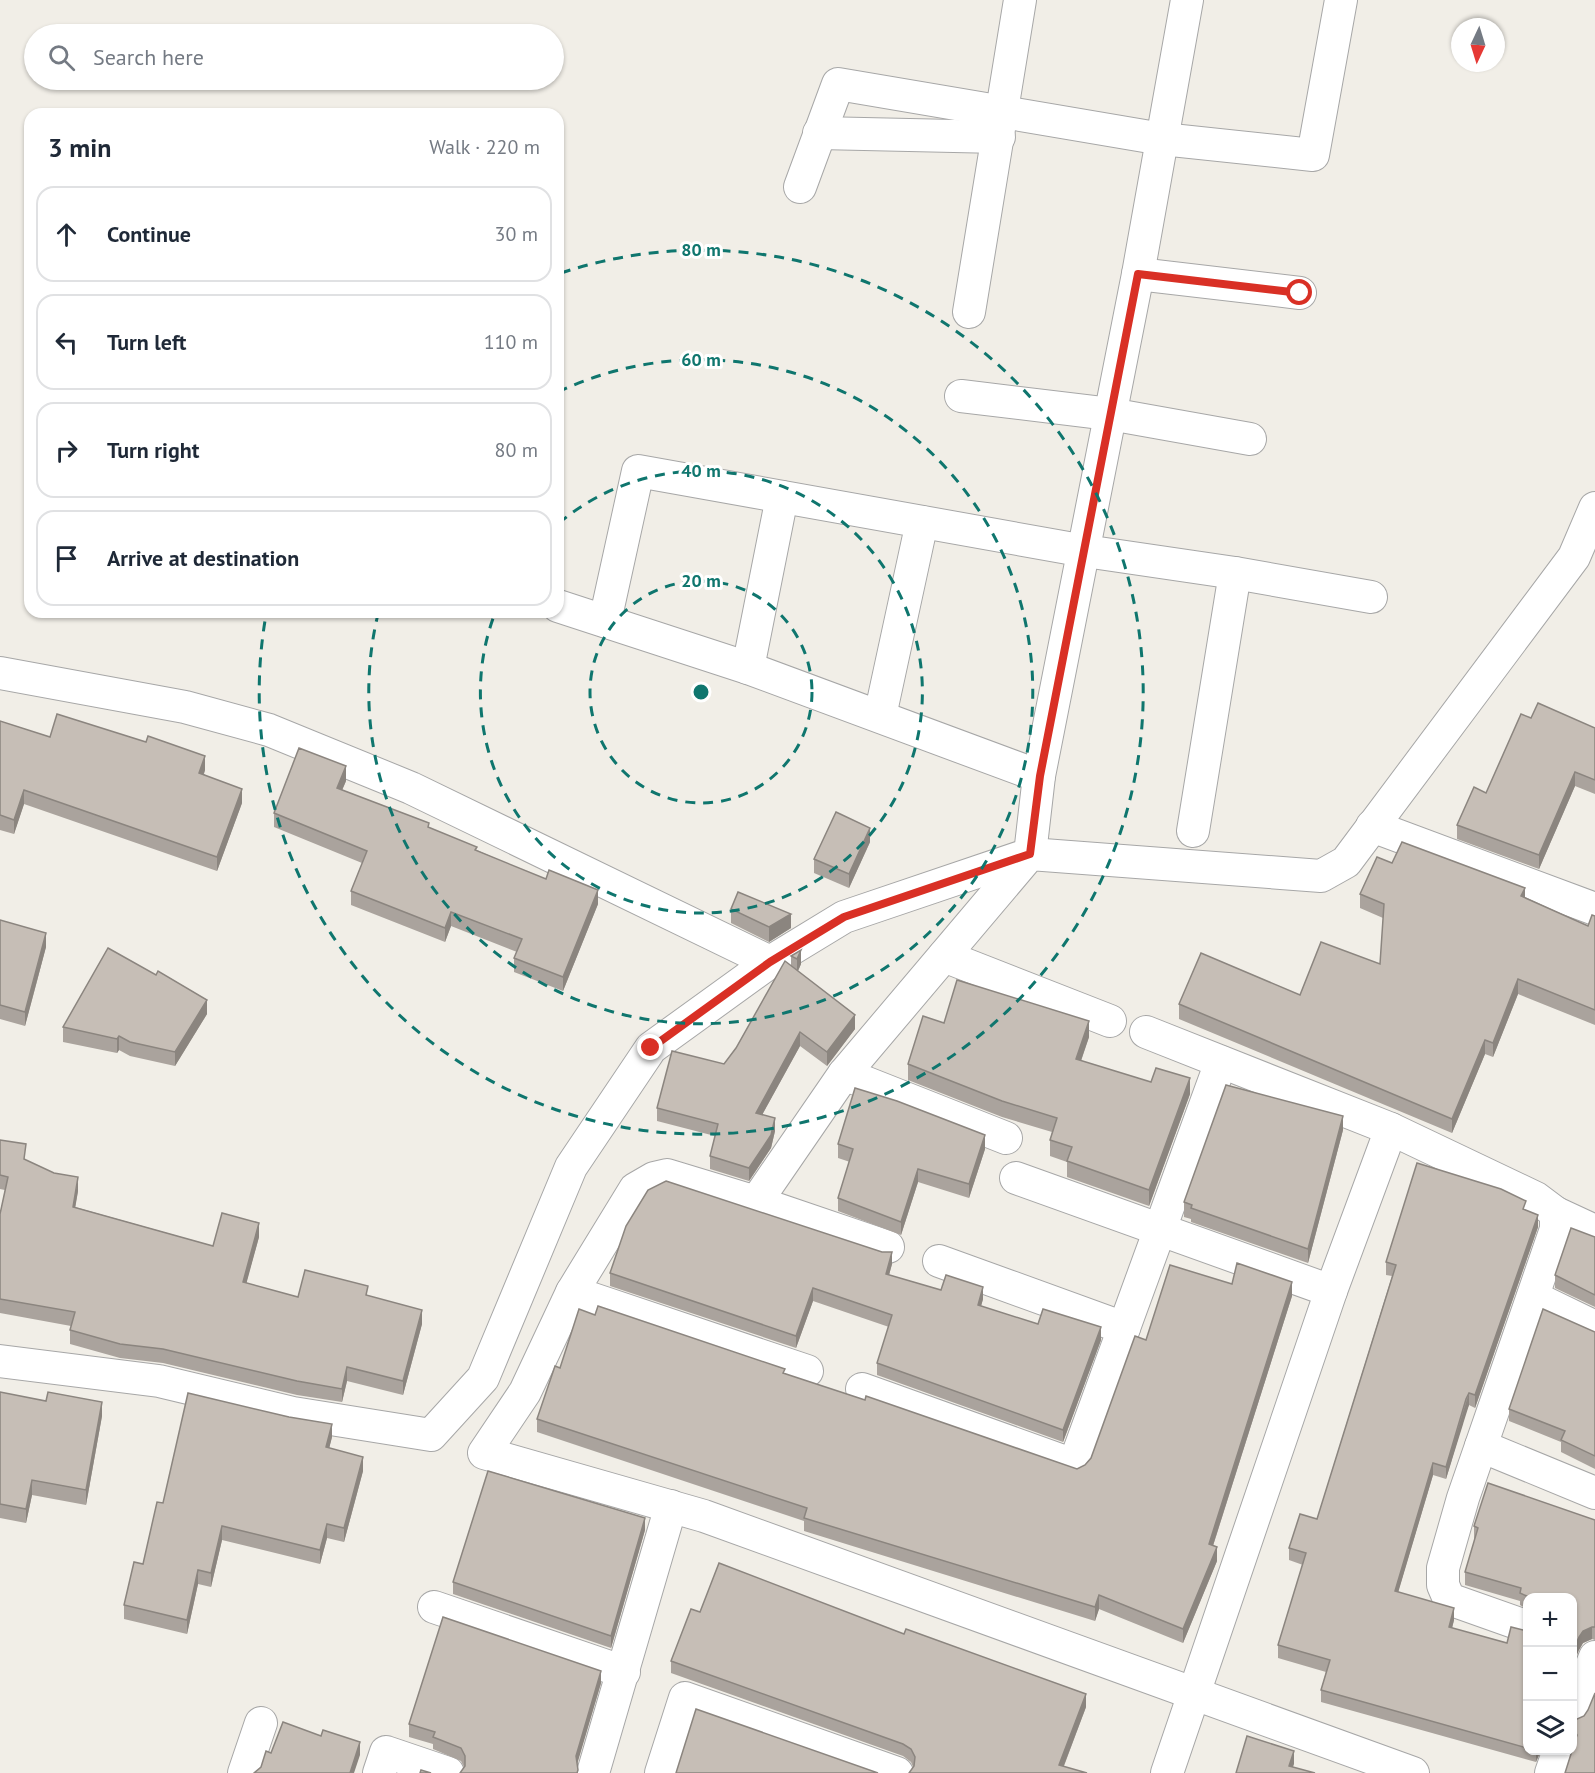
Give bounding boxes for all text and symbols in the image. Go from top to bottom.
north arrow [1451,18,1505,72]
search box [24,24,564,90]
icon: search [45,41,78,74]
text: Search here [93,43,204,71]
text: 3 min [48,131,111,164]
text: Walk · 220 m [429,134,540,160]
icon: ahead [50,218,83,251]
text: Continue [107,220,191,248]
text: 30 m [495,221,538,247]
text: 80 m [681,238,721,261]
route start [1286,279,1312,305]
icon: left [50,326,83,359]
text: Turn left [107,328,187,356]
text: 110 m [484,329,538,355]
text: 60 m [681,348,721,371]
icon: right [50,434,83,467]
text: Turn right [107,436,199,464]
text: 80 m [495,437,538,463]
text: 40 m [681,459,721,482]
icon: arrive [50,542,83,575]
text: Arrive at destination [107,544,299,572]
text: 20 m [681,569,721,592]
centre of rings [691,682,711,702]
route end [637,1034,663,1060]
map controls [1523,1593,1577,1755]
button: + [1523,1593,1577,1647]
button: − [1523,1647,1577,1701]
button: layers [1523,1701,1577,1755]

